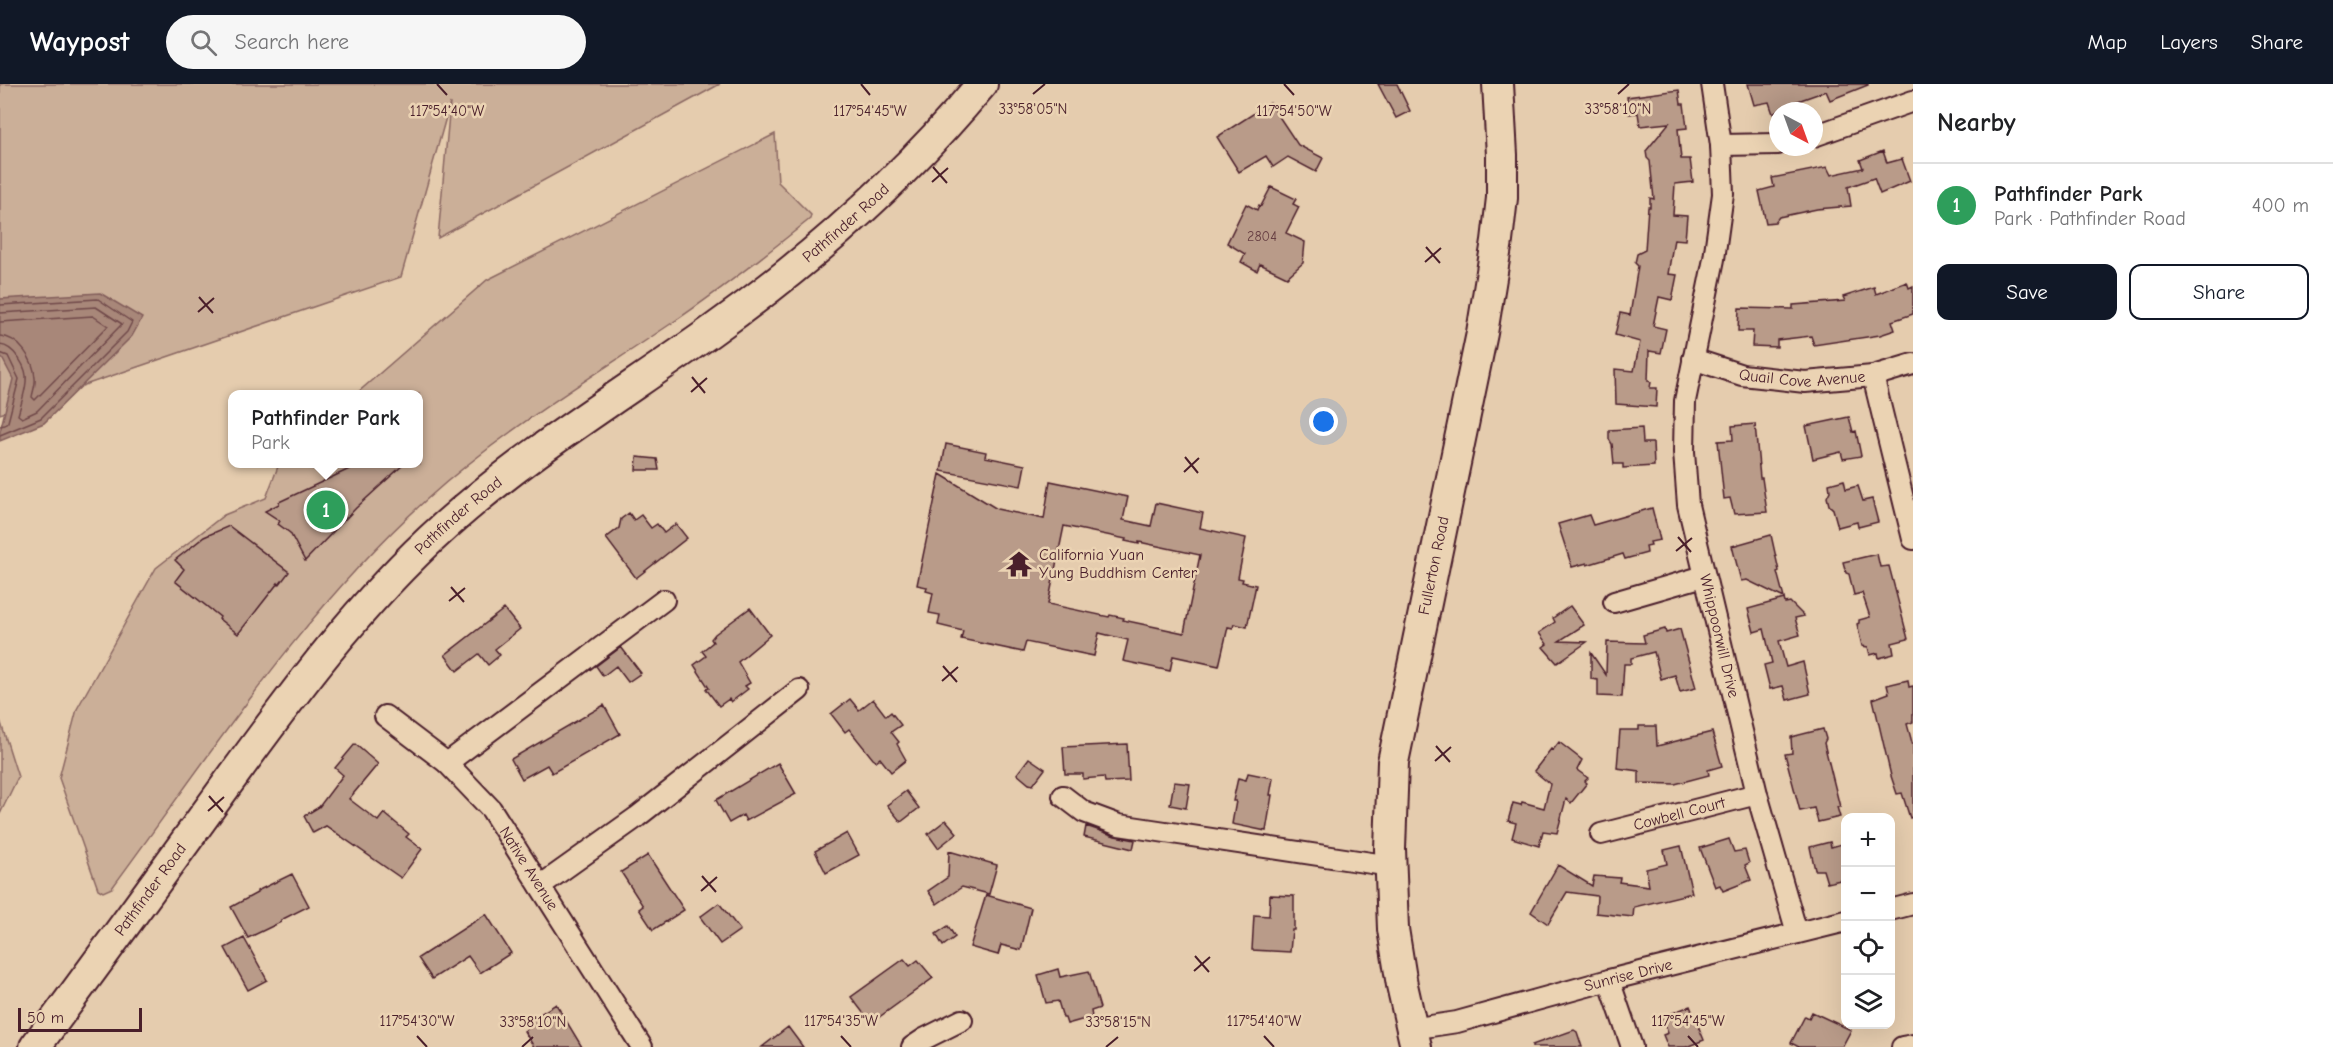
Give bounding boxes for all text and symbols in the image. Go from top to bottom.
search box [166,15,586,69]
text: Waypost [30,26,130,58]
icon: search [187,26,220,59]
text: Search here [235,29,349,55]
text: Map [2088,30,2127,54]
text: Layers [2160,30,2218,54]
text: Share [2251,30,2303,54]
text: 33°58'05"N [999,100,1067,118]
text: 33°58'10"N [1585,100,1651,118]
text: 117°54'40"W [410,102,484,120]
text: 117°54'45"W [833,102,907,120]
text: 117°54'50"W [1256,102,1332,120]
north arrow [1769,102,1823,156]
text: Nearby [1937,108,2016,138]
street label: Pathfinder Road [799,180,893,266]
text: Pathfinder Park [1994,181,2142,207]
text: 1 [1953,194,1960,217]
text: 400 m [2252,194,2309,217]
text: Park · Pathfinder Road [1994,207,2186,230]
house number: 2804 [1247,228,1277,245]
button: Save [1937,264,2117,320]
button: Share [2129,264,2309,320]
street label: Quail Cove Avenue [1738,366,1866,391]
popup [228,390,423,468]
text: Pathfinder Park [251,405,400,431]
your location [1309,407,1338,436]
text: Park [251,431,290,454]
street label: Pathfinder Road [411,473,506,558]
pin: 1 [306,488,346,532]
street label: Fullerton Road [1415,515,1453,616]
place label: California Yuan Yung Buddhism Center [1039,546,1198,582]
temple icon: California Yuan Yung Buddhism Center [1004,549,1034,579]
street label: Whippoorwill Drive [1696,572,1743,700]
street label: Cowbell Court [1632,793,1728,834]
map controls [1841,813,1895,1029]
button: + [1841,813,1895,867]
street label: Native Avenue [496,823,562,914]
street label: Pathfinder Road [111,840,190,939]
button: − [1841,867,1895,921]
button: locate [1841,921,1895,975]
street label: Sunrise Drive [1582,956,1674,995]
button: layers [1841,975,1895,1029]
scale bar [18,1005,142,1032]
text: 50 m [27,1009,64,1027]
text: 117°54'30"W [380,1012,454,1030]
text: 117°54'35"W [804,1012,878,1030]
text: 117°54'40"W [1227,1012,1301,1030]
text: 117°54'45"W [1651,1012,1725,1030]
text: 33°58'10"N [500,1013,566,1031]
text: 33°58'15"N [1085,1013,1151,1031]

